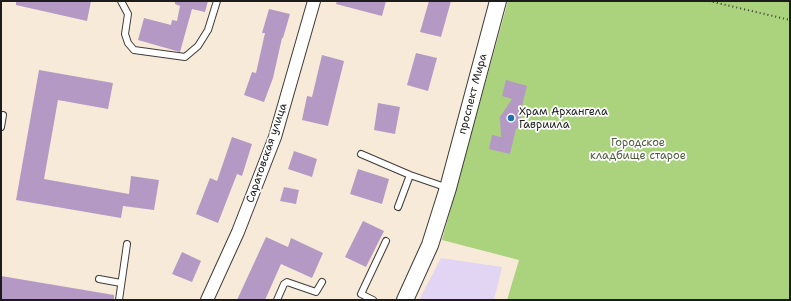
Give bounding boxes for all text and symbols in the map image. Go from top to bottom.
street label: проспект Мира [456,52,490,136]
street label: Саратовская улица [244,101,290,205]
place label: Храм Архангела Гавриила [519,105,608,131]
marker: Храм Архангела Гавриила [506,113,516,123]
park label: Городское кладбище старое [590,136,686,162]

